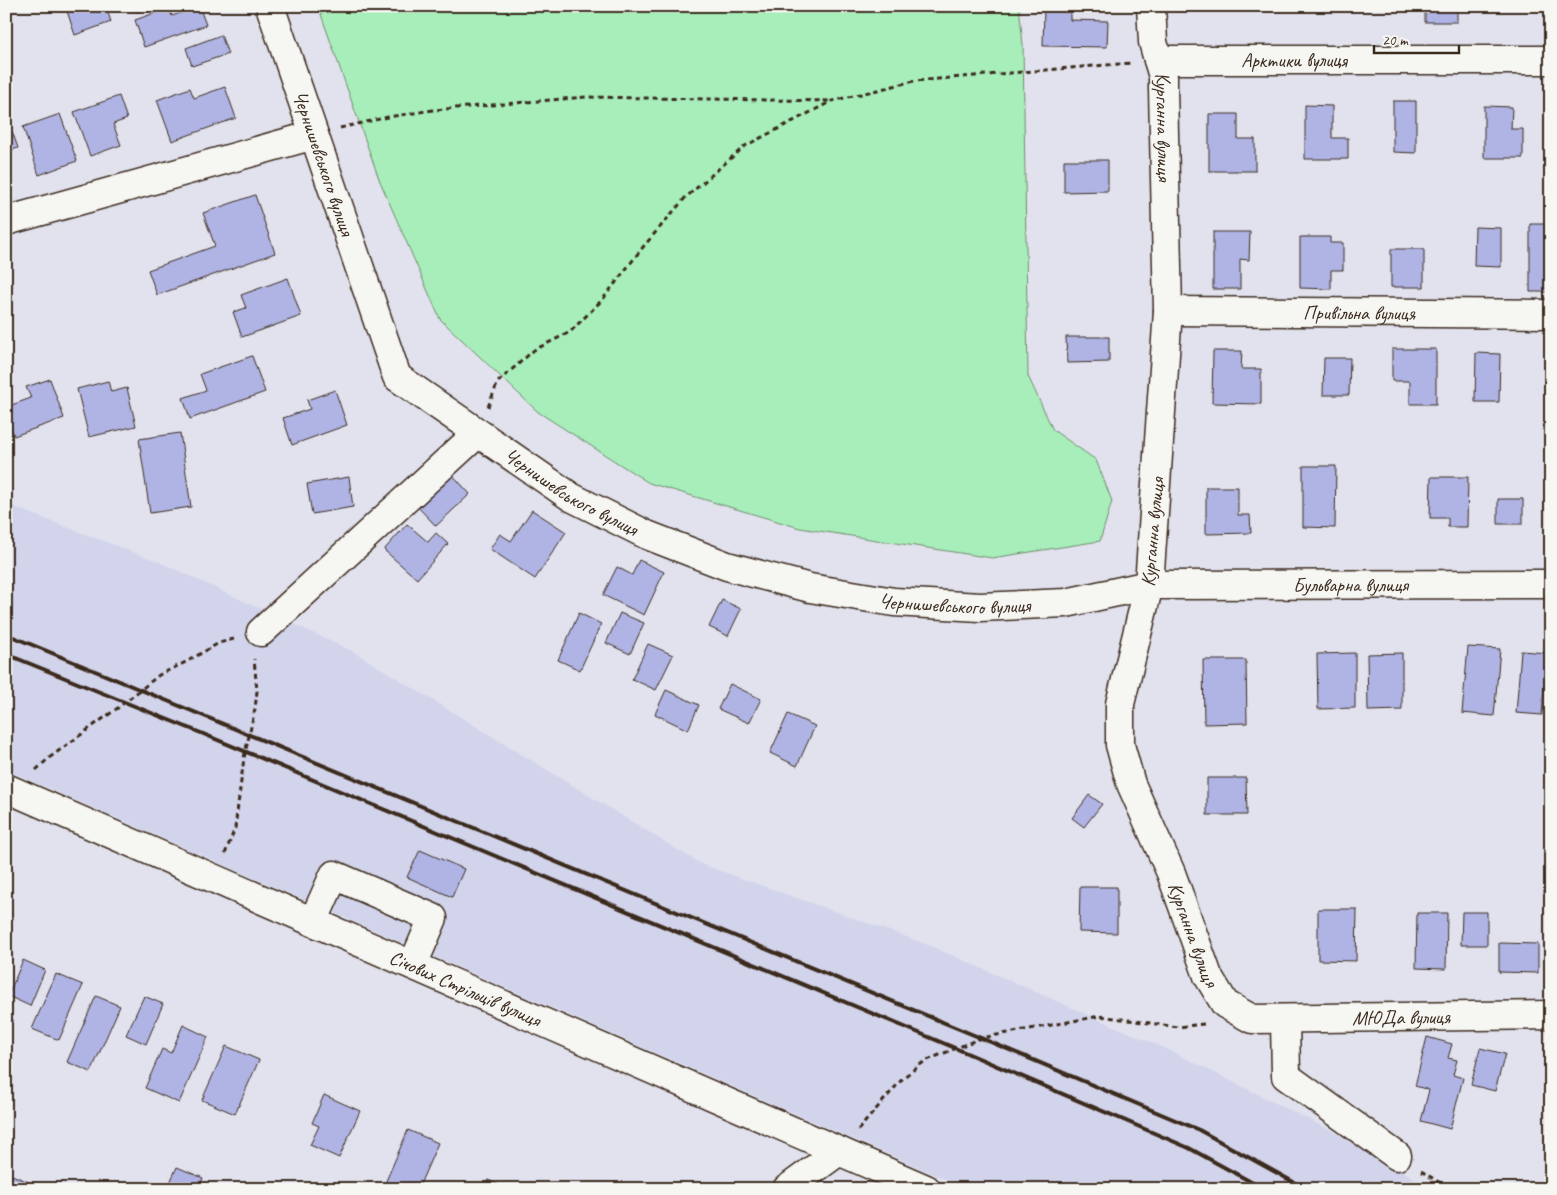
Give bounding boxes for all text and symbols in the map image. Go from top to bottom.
scale bar [1374,22,1460,54]
text: 20 m [1382,31,1409,50]
street label: Арктики вулиця [1241,48,1349,73]
street label: Курганна вулиця [1149,69,1177,184]
street label: Чернишевського вулиця [287,88,360,241]
street label: Привільна вулиця [1303,300,1416,326]
street label: Чернишевського вулиця [499,443,643,542]
street label: Курганна вулиця [1135,474,1170,588]
street label: Бульварна вулиця [1293,572,1410,598]
street label: Чернишевського вулиця [877,588,1033,620]
street label: Курганна вулиця [1162,879,1225,994]
street label: Січових Стрільців вулиця [386,945,547,1033]
street label: МЮДа вулиця [1352,1004,1451,1031]

